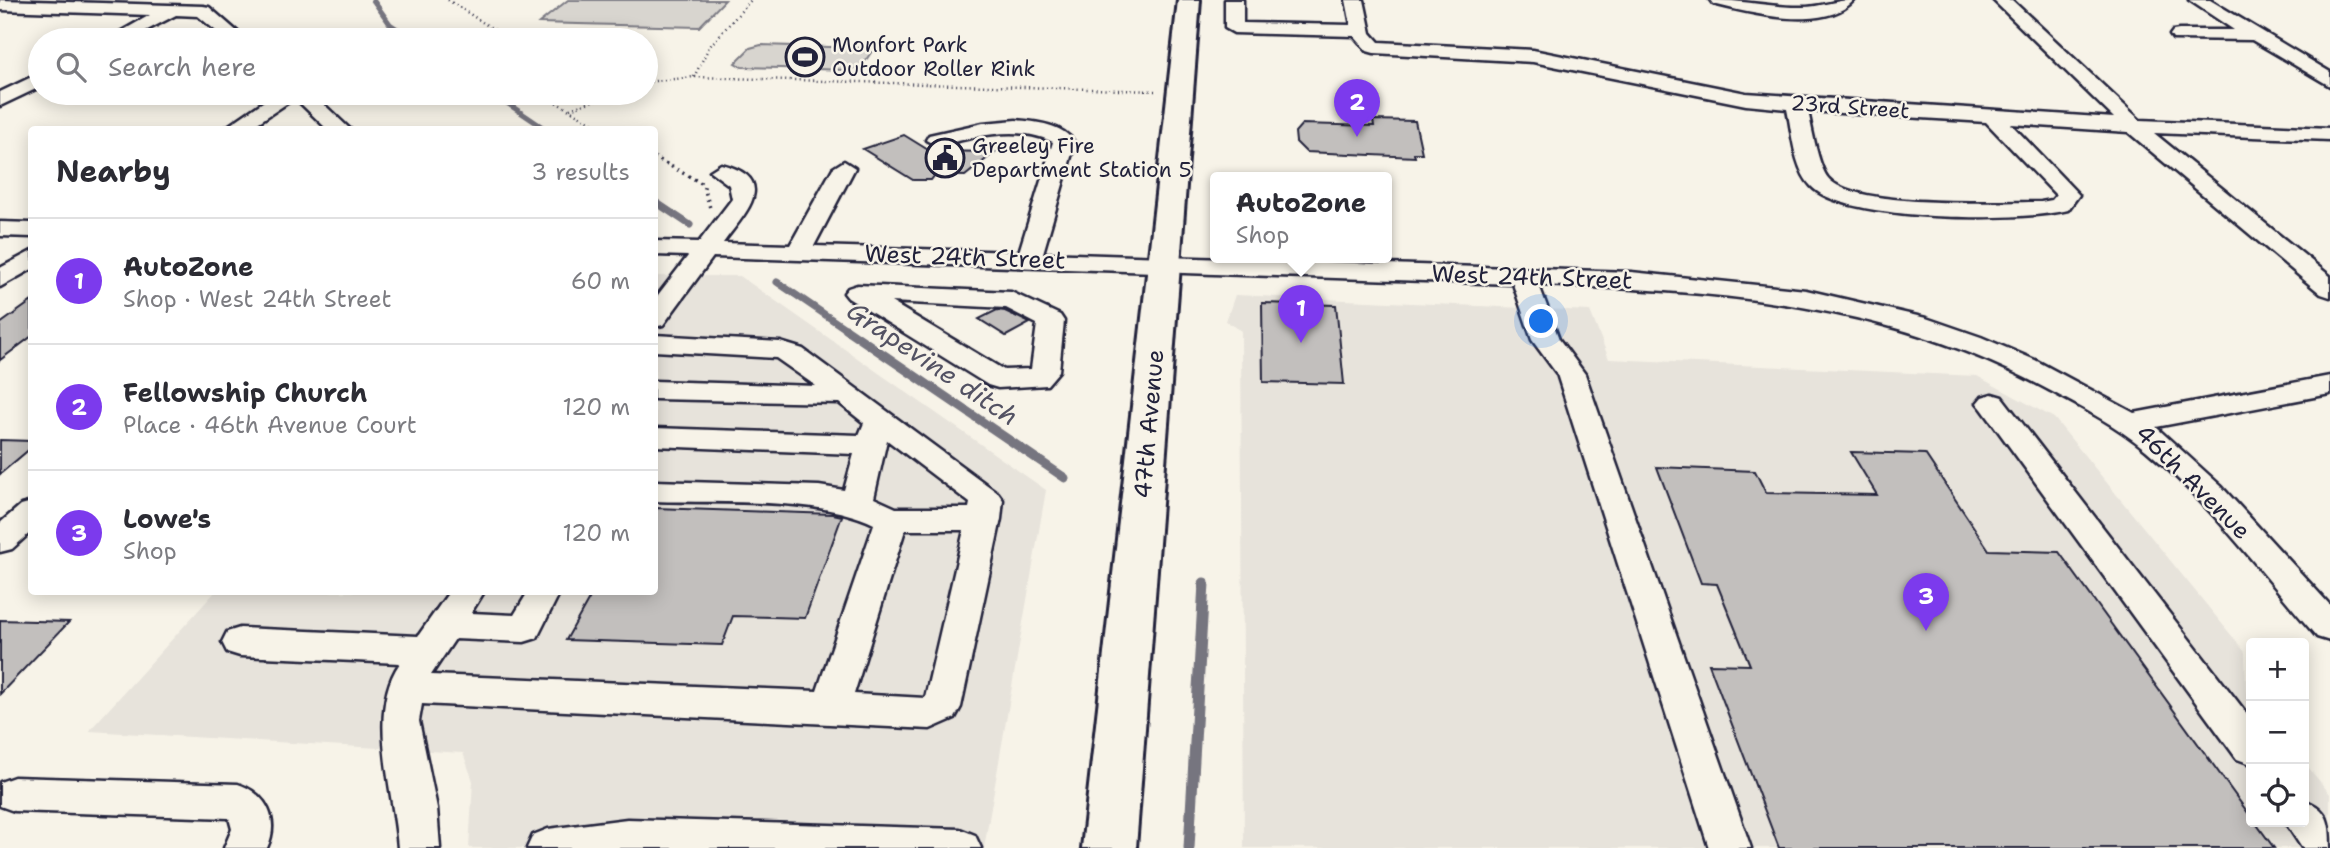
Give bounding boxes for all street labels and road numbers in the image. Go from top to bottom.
street label: 23rd Street [1790,89,1910,125]
street label: West 24th Street [864,237,1066,277]
street label: West 24th Street [1431,257,1633,297]
street label: 47th Avenue [1127,348,1171,500]
street label: 46th Avenue [2128,417,2258,547]

